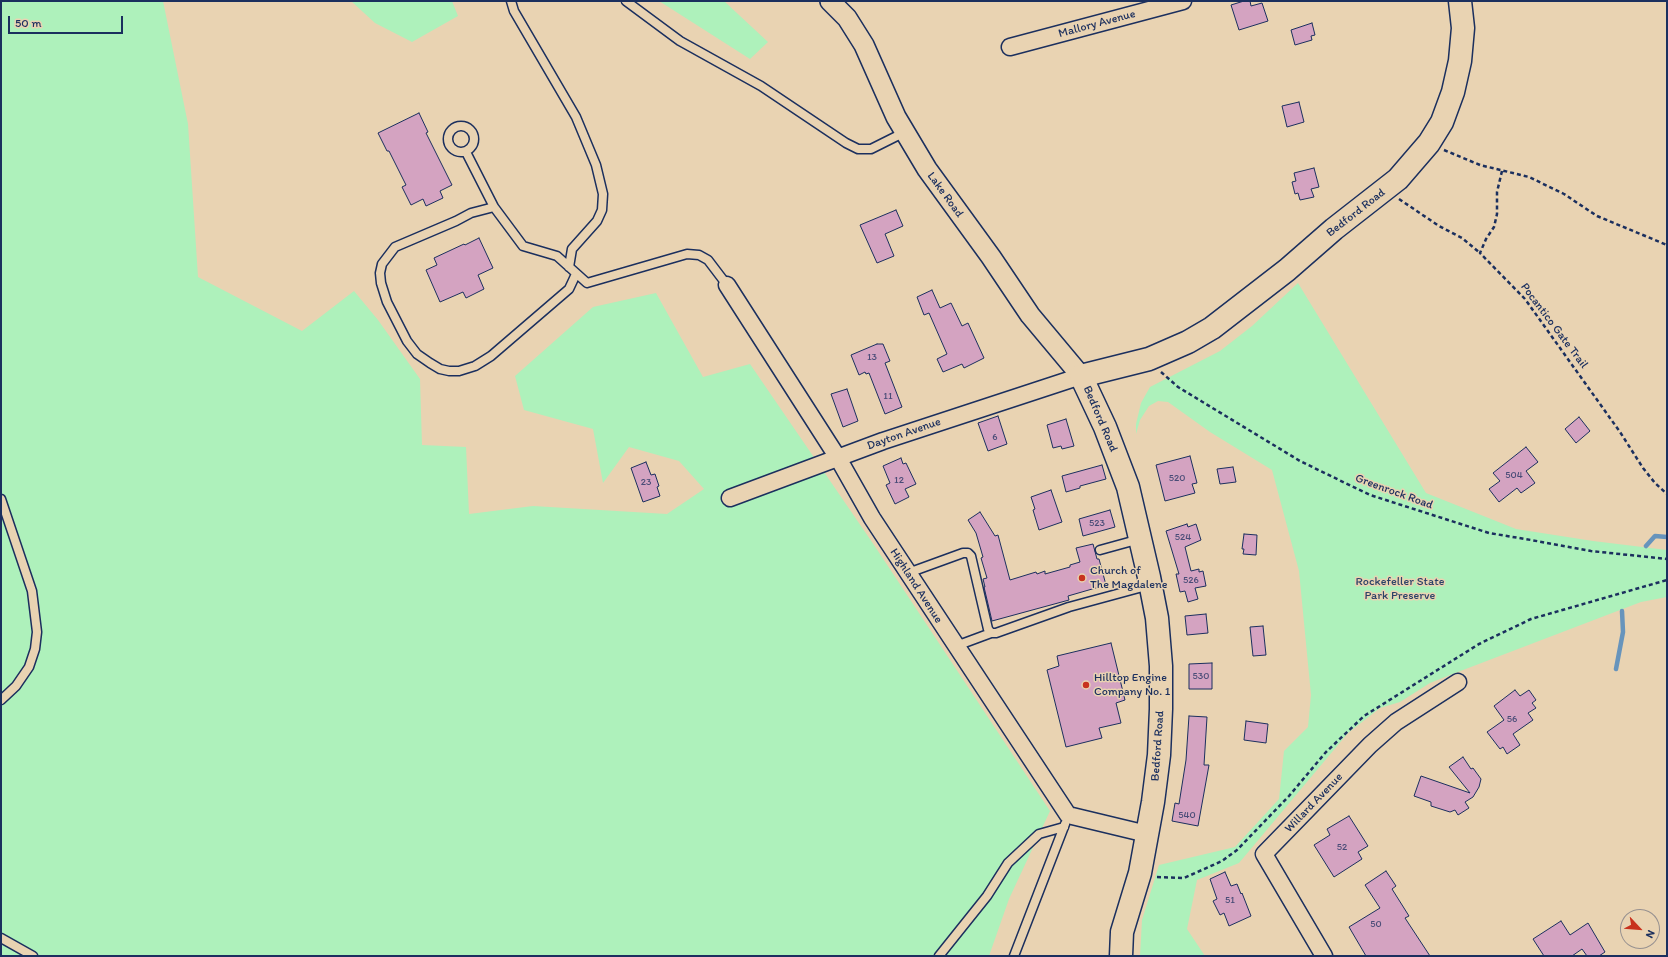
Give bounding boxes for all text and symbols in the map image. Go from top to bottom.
street label: Mallory Avenue [1057,7,1137,41]
scale bar [10,8,125,34]
text: 50 m [15,16,41,30]
street label: Lake Road [924,169,966,221]
street label: Bedford Road [1324,186,1388,240]
street label: Pocantico Gate Trail [1517,280,1591,372]
house number: 13 [867,351,877,363]
street label: Bedford Road [1080,384,1120,454]
house number: 11 [883,390,893,402]
street label: Dayton Avenue [865,415,943,453]
house number: 6 [992,431,998,443]
house number: 504 [1505,469,1523,481]
street label: Greenrock Road [1353,471,1435,513]
house number: 520 [1169,472,1185,484]
house number: 12 [894,474,904,486]
house number: 23 [641,476,651,488]
house number: 523 [1089,517,1105,529]
house number: 524 [1175,531,1191,543]
street label: Highland Avenue [886,546,946,626]
place label: Church of The Magdalene [1090,564,1167,592]
marker: Church of The Magdalene [1077,573,1087,583]
house number: 526 [1183,574,1199,586]
park label: Rockefeller State Park Preserve [1356,575,1444,603]
house number: 530 [1193,670,1209,682]
place label: Hilltop Engine Company No. 1 [1094,671,1170,699]
marker: Hilltop Engine Company No. 1 [1081,680,1091,690]
street label: Bedford Road [1148,710,1168,782]
house number: 56 [1507,713,1517,725]
street label: Willard Avenue [1282,770,1346,836]
house number: 540 [1178,809,1196,821]
house number: 52 [1337,841,1347,853]
house number: 51 [1225,894,1235,906]
north arrow [1620,909,1660,949]
house number: 50 [1370,918,1382,930]
text: N [1643,928,1658,940]

